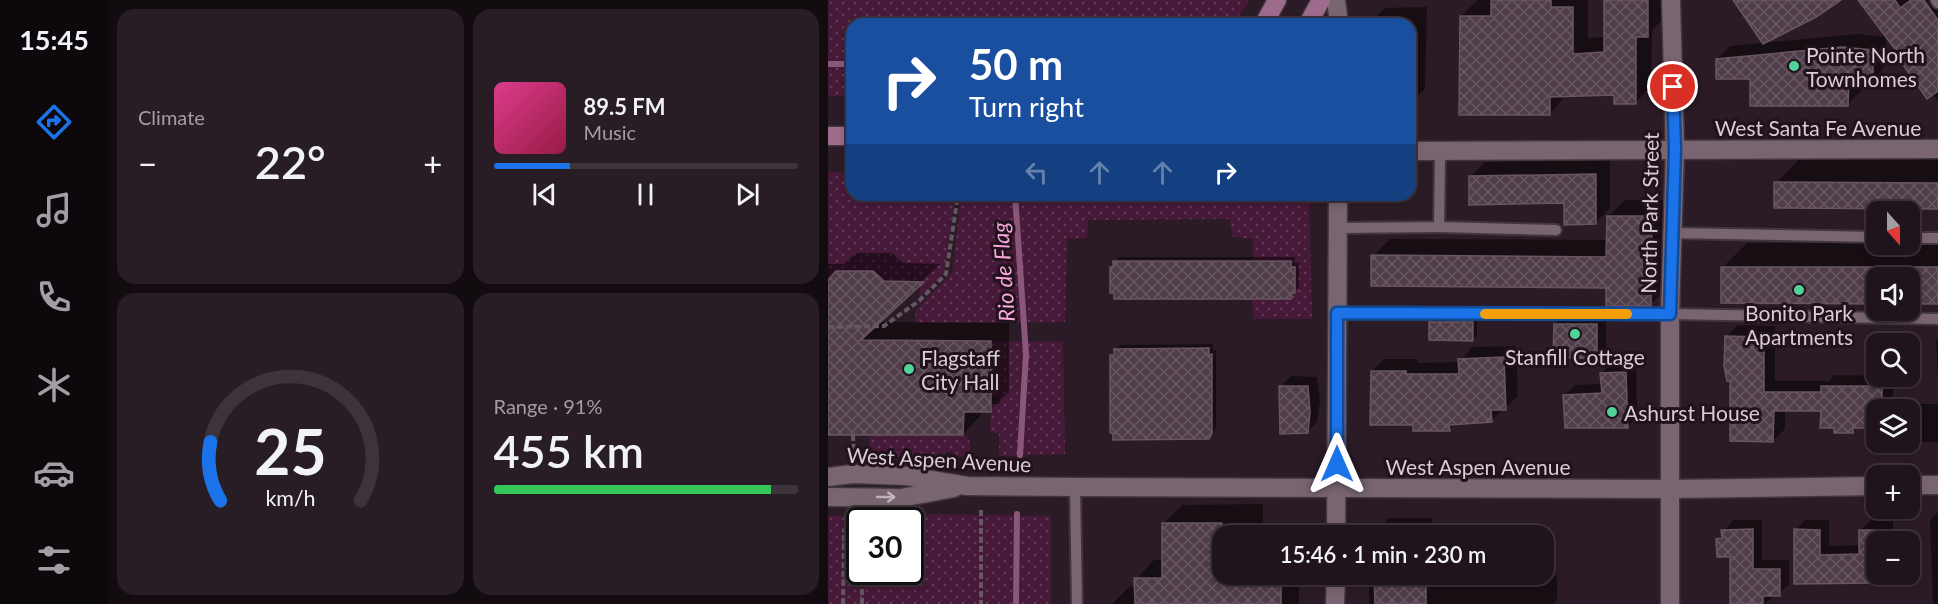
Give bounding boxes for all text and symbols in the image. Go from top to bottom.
text: 15:45 [19,23,89,56]
text: 50 m [969,39,1063,89]
icon: right [870,42,948,120]
place label: Pointe North Townhomes [1806,42,1925,91]
marker: Pointe North Townhomes [1787,59,1801,73]
pin [1647,61,1698,112]
icon: arrive [1656,70,1689,103]
text: Turn right [969,90,1084,123]
text: 89.5 FM [584,93,666,120]
icon: directions [33,101,75,143]
text: Climate [138,105,205,129]
street label: West Santa Fe Avenue [1715,115,1921,140]
text: Music [584,120,636,144]
street label: North Park Street [1635,132,1663,294]
text: 22° [255,135,326,189]
text: − [138,143,157,183]
text: + [423,143,442,183]
icon: left [1020,156,1053,189]
icon: ahead [1083,156,1116,189]
icon: ahead [1146,156,1179,189]
icon: right [1209,156,1242,189]
icon: previous [528,178,561,211]
icon: pause [629,178,662,211]
icon: next [731,178,764,211]
icon: music [33,189,75,231]
north arrow [1866,201,1920,255]
map controls [1866,201,1920,585]
water label: Rio de Flag [986,221,1020,323]
button: sound [1866,267,1920,321]
icon: phone [33,276,75,318]
marker: Bonito Park Apartments [1792,283,1806,297]
place label: Bonito Park Apartments [1745,300,1853,349]
marker: Stanfill Cottage [1568,327,1582,341]
button: search [1866,333,1920,387]
place label: Stanfill Cottage [1505,344,1645,369]
place label: Flagstaff City Hall [921,345,1000,394]
marker: Flagstaff City Hall [902,362,916,376]
icon: climate [33,364,75,406]
text: Range · 91% [494,394,602,418]
button: layers [1866,399,1920,453]
place label: Ashurst House [1624,400,1760,425]
marker: Ashurst House [1605,405,1619,419]
text: 25 [254,413,326,488]
text: 455 km [494,424,644,478]
position arrow [1305,432,1369,496]
street label: West Aspen Avenue [846,442,1032,476]
icon: car [33,452,75,494]
street label: West Aspen Avenue [1385,454,1571,479]
button: + [1866,465,1920,519]
text: km/h [265,485,315,511]
one-way arrow [876,491,896,503]
speed limit sign: 30 [846,507,924,585]
button: − [1866,531,1920,585]
icon: filters [33,539,75,581]
text: 15:46 · 1 min · 230 m [1280,541,1486,568]

